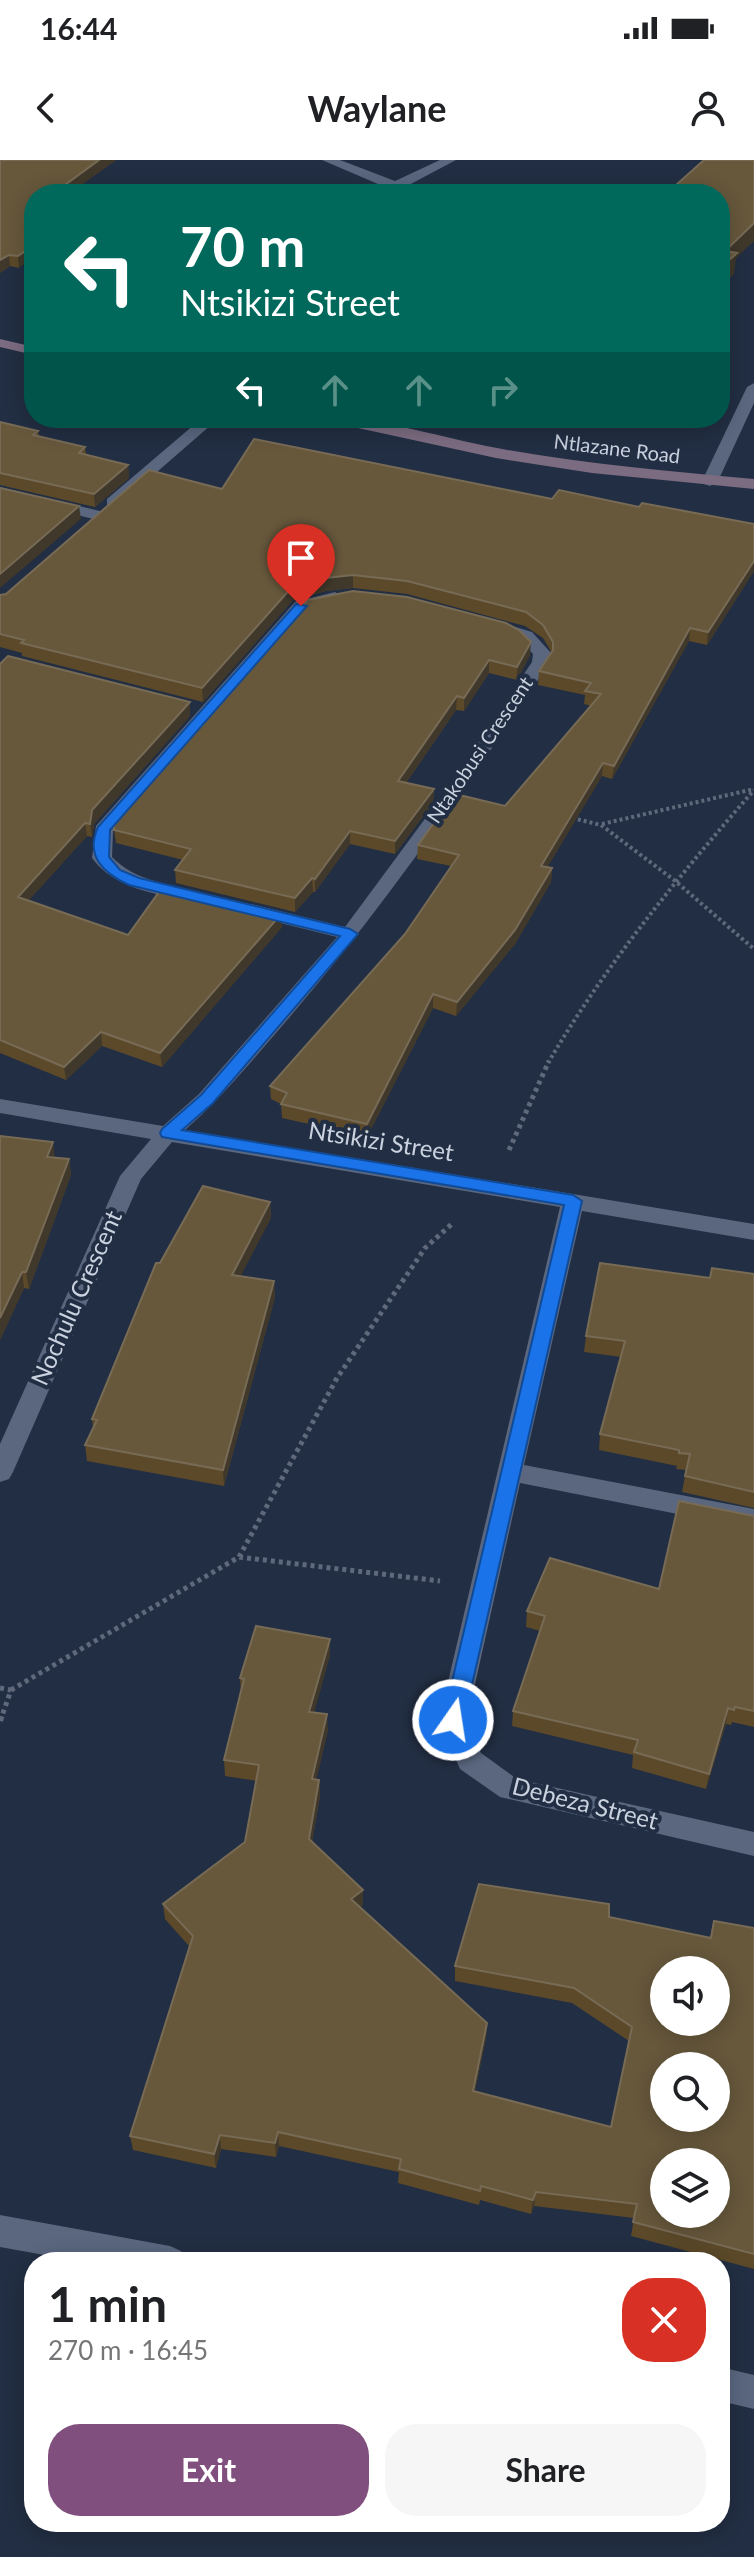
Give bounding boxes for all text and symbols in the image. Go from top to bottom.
text: 16:44 [40,10,117,46]
icon: back [24,86,68,130]
text: Waylane [307,86,447,130]
icon: person [686,86,730,130]
text: 70 m [180,212,305,279]
icon: left [48,216,152,320]
text: Ntsikizi Street [180,280,400,324]
icon: left [229,368,273,412]
icon: ahead [313,368,357,412]
icon: ahead [397,368,441,412]
icon: right [481,368,525,412]
street label: Ntlazane Road [553,428,682,468]
pin [267,524,335,606]
icon: arrive [279,536,323,580]
street label: Ntakobusi Crescent [421,672,537,827]
street label: Ntsikizi Street [307,1115,456,1166]
street label: Nochulu Crescent [24,1205,127,1389]
position arrow [411,1678,495,1762]
street label: Debeza Street [510,1770,662,1835]
map controls [650,1956,730,2228]
button: sound [650,1956,730,2036]
button: search [650,2052,730,2132]
button: layers [650,2148,730,2228]
text: 1 min [48,2275,167,2332]
button: close [622,2278,706,2362]
text: 270 m · 16:45 [48,2334,208,2366]
button: Exit [48,2424,369,2516]
button: Share [385,2424,706,2516]

